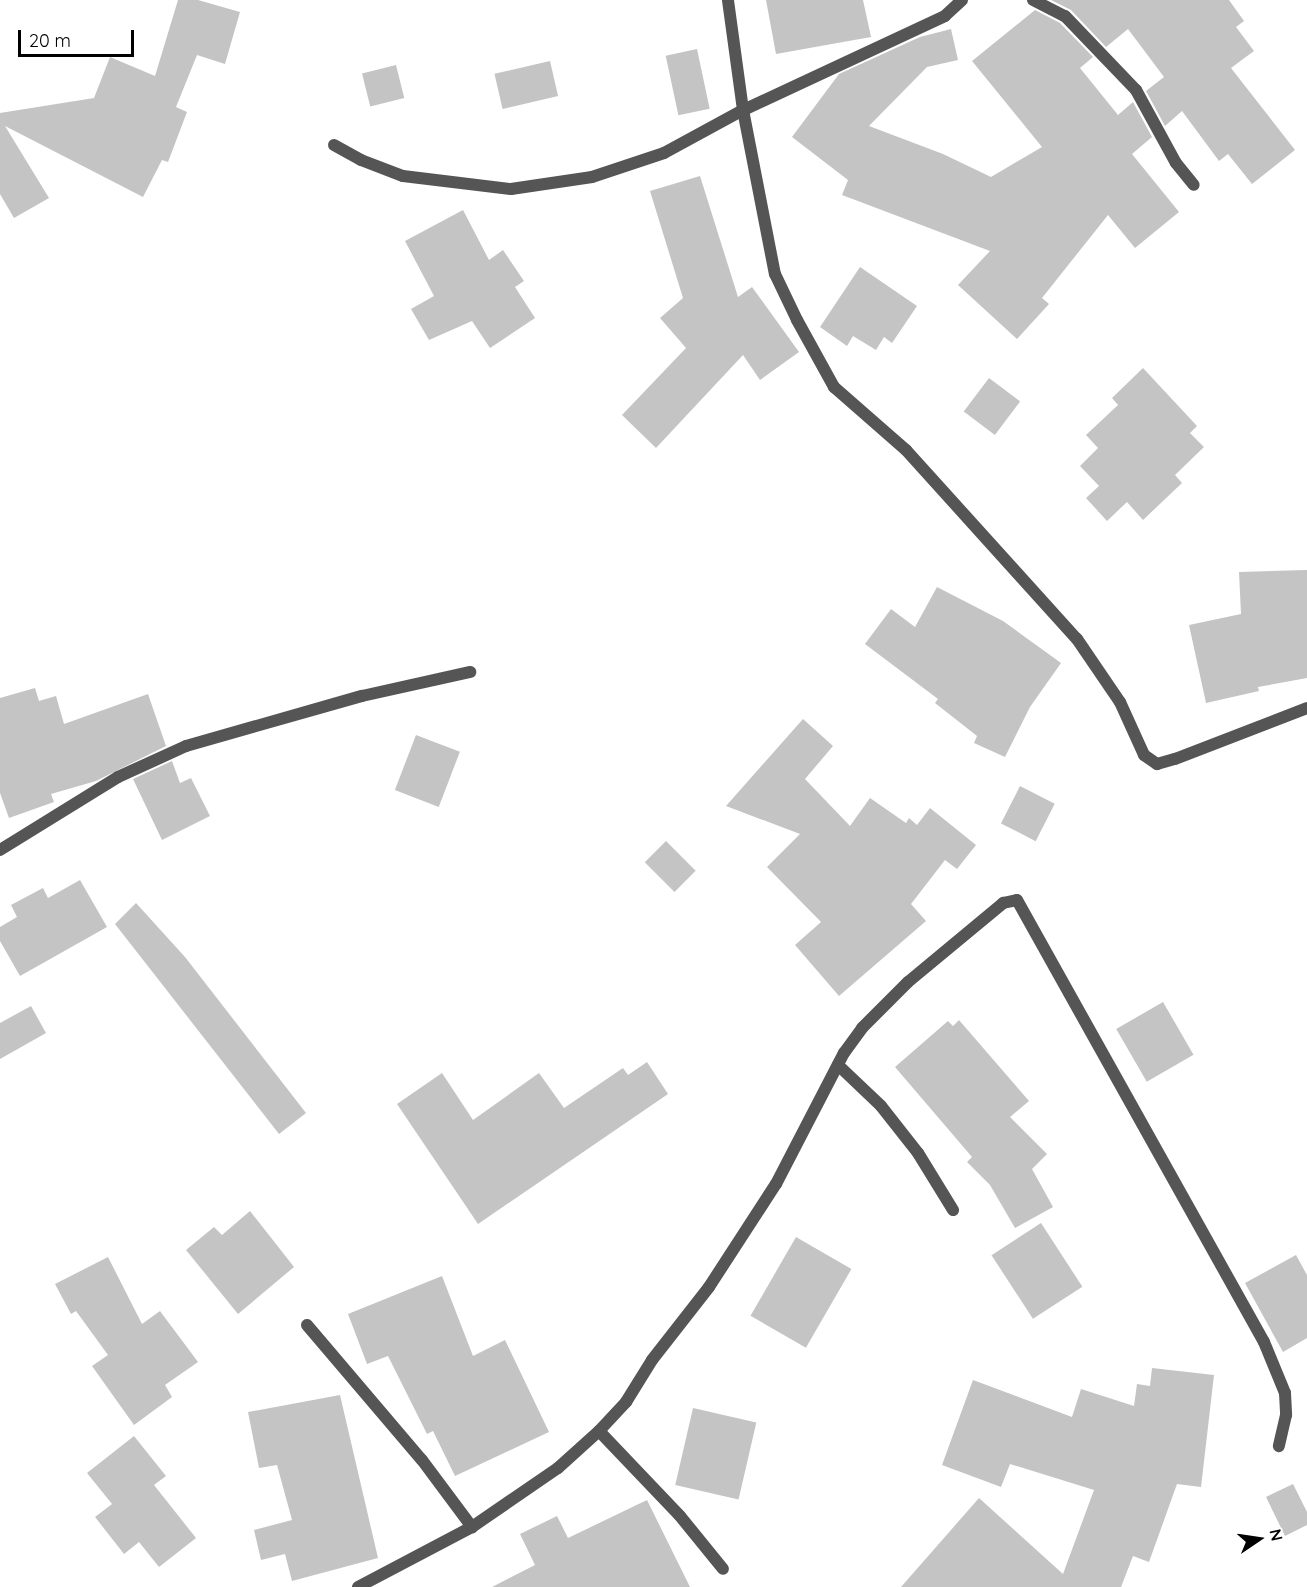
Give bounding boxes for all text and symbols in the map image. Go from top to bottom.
scale bar [21,18,136,56]
text: 20 m [29,29,71,52]
north arrow [1229,1509,1289,1569]
text: N [1265,1527,1288,1543]

